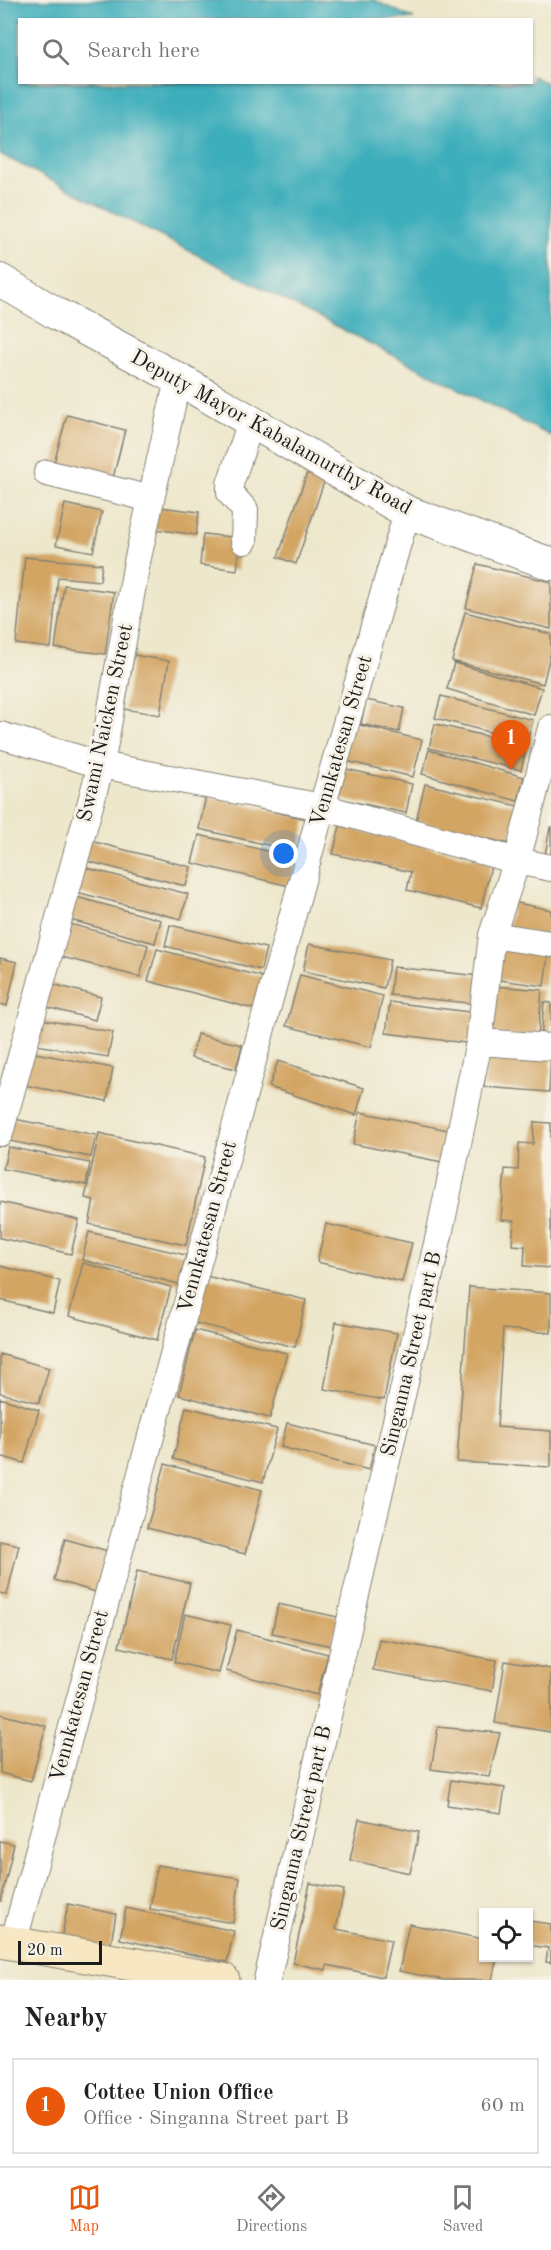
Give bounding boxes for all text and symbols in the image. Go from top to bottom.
search box [18,18,533,84]
icon: search [39,35,72,68]
text: Search here [87,40,200,62]
street label: Deputy Mayor Kabalamurthy Road [127,347,415,519]
street label: Swami Naicken Street [75,622,137,824]
street label: Vennkatesan Street [307,653,377,829]
pin: 1 [492,720,530,770]
your location [269,839,298,868]
street label: Vennkatesan Street [175,1139,241,1315]
street label: Singanna Street part B [378,1249,446,1459]
street label: Vennkatesan Street [47,1608,113,1784]
street label: Singanna Street part B [268,1723,336,1933]
map controls [479,1908,533,1962]
button: locate [479,1908,533,1962]
scale bar [18,1938,102,1966]
text: 20 m [27,1943,63,1959]
text: Nearby [24,2006,108,2032]
text: Cottee Union Office [83,2082,274,2104]
text: 1 [40,2096,51,2116]
text: 60 m [480,2096,525,2116]
text: Office · Singanna Street part B [83,2109,349,2129]
tab: Map [68,2181,101,2237]
tab: Directions [236,2181,307,2237]
tab: Saved [443,2181,483,2237]

